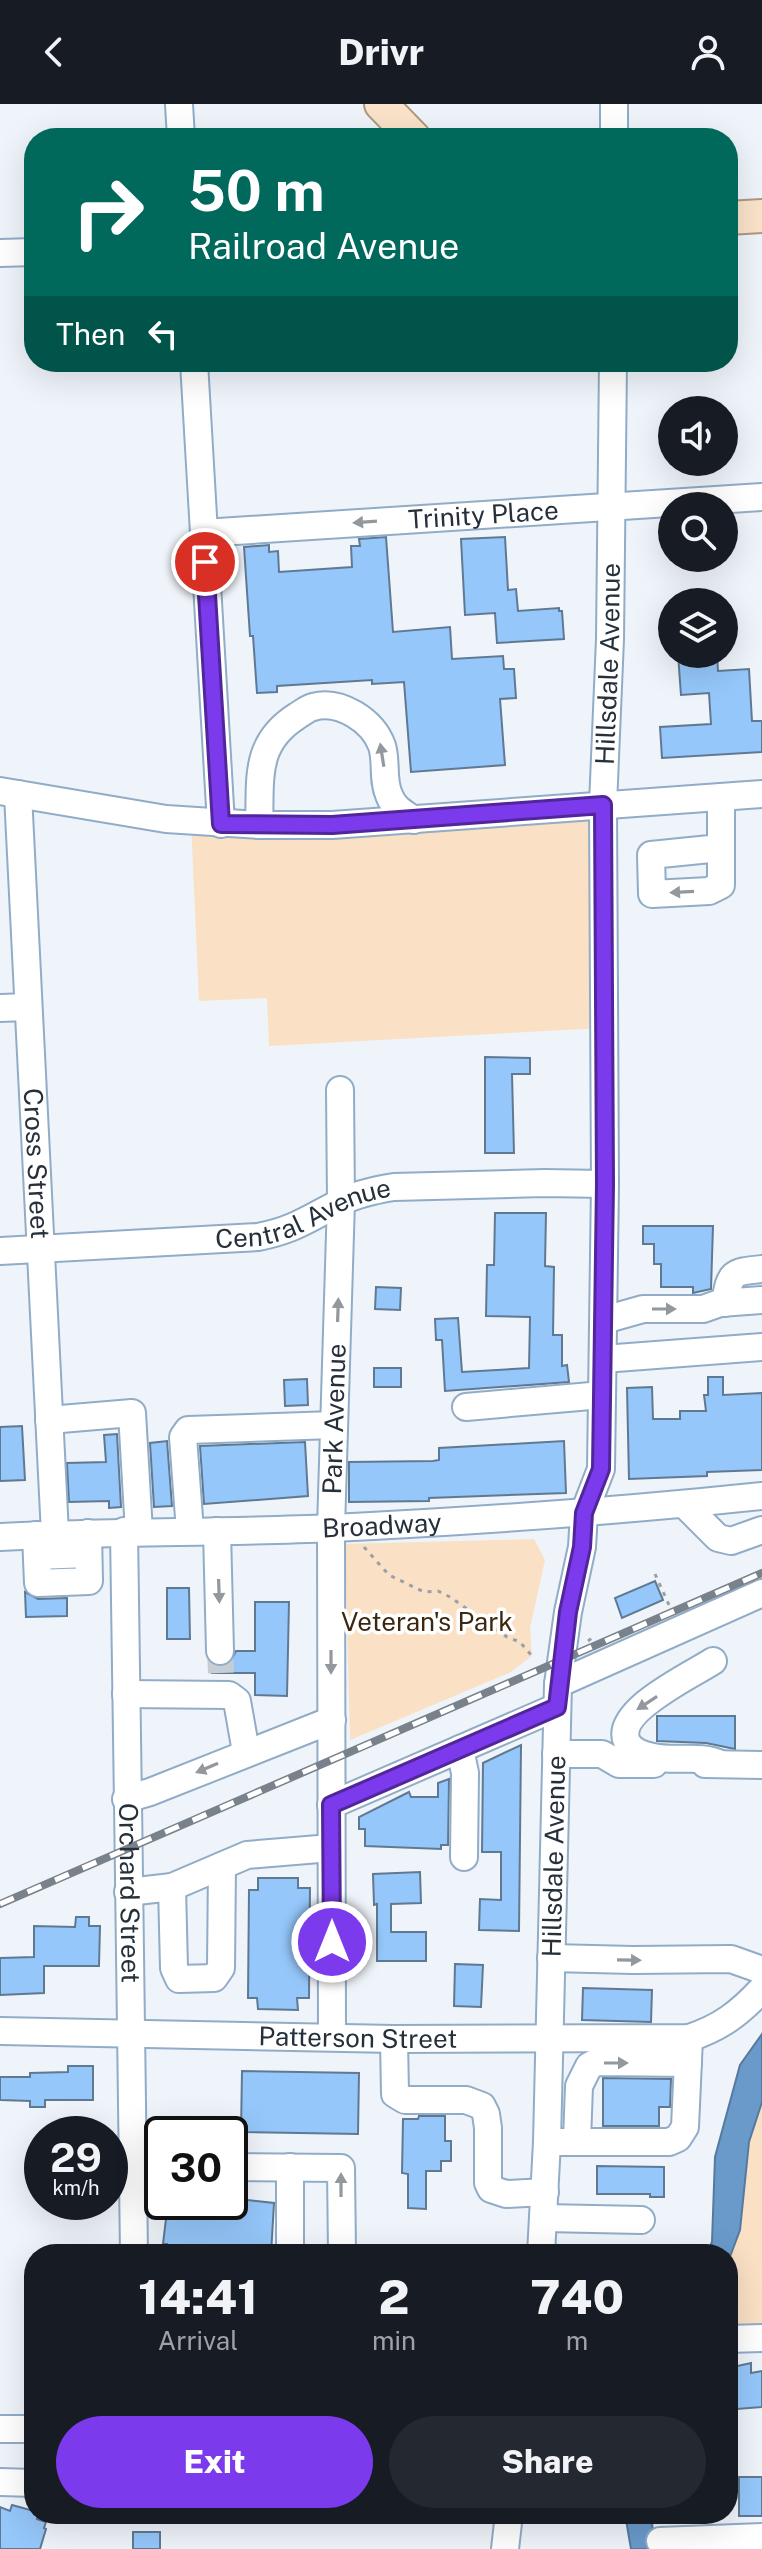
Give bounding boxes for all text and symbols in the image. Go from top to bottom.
icon: back [32,30,76,74]
icon: person [686,30,730,74]
text: Drivr [338,31,424,73]
text: 50 m [188,158,325,224]
icon: right [56,160,160,264]
text: Railroad Avenue [188,225,459,267]
icon: left [141,312,185,356]
text: Then [56,316,125,352]
map controls [658,396,738,668]
button: sound [658,396,738,476]
button: search [658,492,738,572]
street label: Trinity Place [407,494,560,535]
one-way arrow [352,516,377,529]
pin [171,528,239,596]
icon: arrive [183,540,227,584]
street label: Hillsdale Avenue [589,563,626,765]
button: layers [658,588,738,668]
one-way arrow [375,742,388,767]
one-way arrow [669,886,694,899]
street label: Cross Street [18,1087,56,1240]
street label: Central Avenue [214,1172,393,1254]
one-way arrow [332,1297,345,1322]
one-way arrow [652,1303,677,1315]
street label: Park Avenue [316,1343,352,1495]
street label: Broadway [321,1506,443,1543]
one-way arrow [213,1579,226,1604]
park label: Veteran's Park [341,1606,513,1637]
one-way arrow [325,1650,338,1675]
one-way arrow [637,1695,658,1710]
street label: Hillsdale Avenue [535,1755,571,1958]
one-way arrow [195,1762,219,1775]
street label: Orchard Street [113,1803,147,1983]
position arrow [290,1900,374,1984]
one-way arrow [617,1954,642,1966]
street label: Patterson Street [258,2020,457,2054]
one-way arrow [604,2057,629,2069]
speed limit sign: 30 [144,2116,248,2220]
text: 29 [50,2134,102,2181]
one-way arrow [335,2172,348,2197]
text: km/h [52,2176,100,2200]
text: 14:41 [138,2268,258,2325]
text: 2 [378,2268,410,2325]
text: 740 [530,2268,624,2325]
text: Arrival [158,2325,238,2356]
text: min [372,2325,416,2356]
text: m [566,2325,588,2356]
button: Exit [56,2416,373,2508]
button: Share [389,2416,706,2508]

